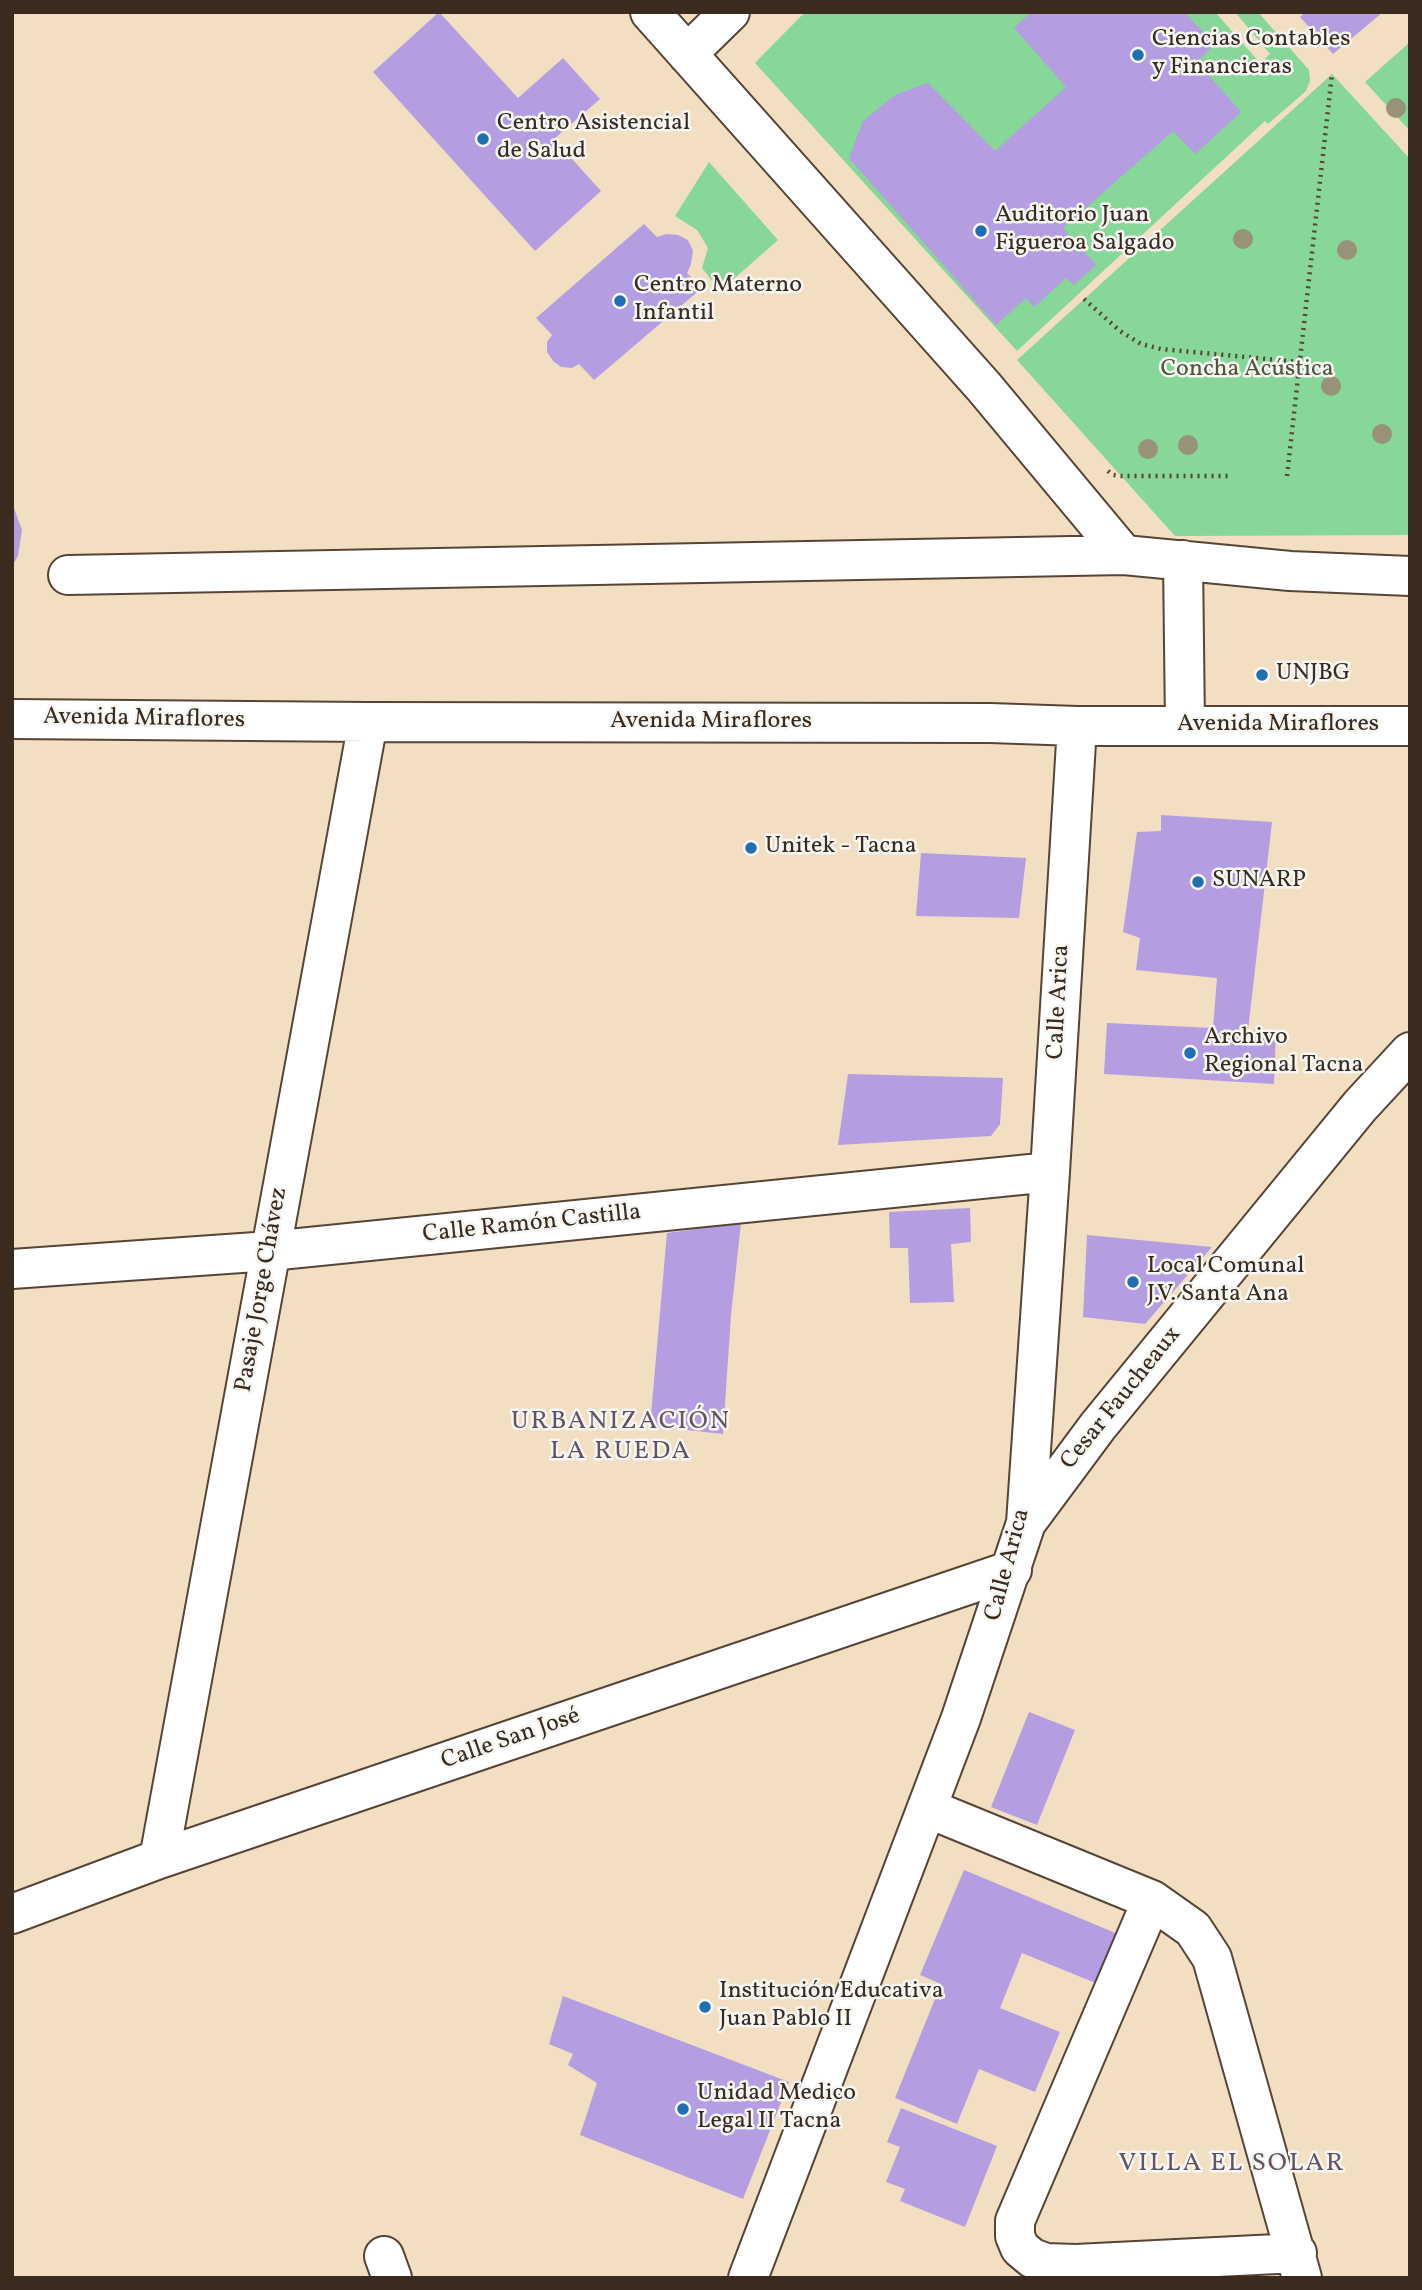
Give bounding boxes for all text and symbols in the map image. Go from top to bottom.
place label: Ciencias Contables y Financieras [1152,27,1350,83]
marker: Ciencias Contables y Financieras [1130,47,1146,63]
place label: Centro Asistencial de Salud [497,111,690,167]
marker: Centro Asistencial de Salud [475,131,491,147]
place label: Auditorio Juan Figueroa Salgado [995,203,1175,259]
marker: Auditorio Juan Figueroa Salgado [973,223,989,239]
place label: Centro Materno Infantil [634,273,802,329]
marker: Centro Materno Infantil [612,293,628,309]
park label: Concha Acústica [1160,357,1334,385]
place label: UNJBG [1276,661,1350,689]
marker: UNJBG [1254,667,1270,683]
street label: Avenida Miraflores [43,704,245,736]
street label: Avenida Miraflores [610,709,812,737]
street label: Avenida Miraflores [1177,712,1379,740]
place label: Unitek - Tacna [765,834,917,862]
marker: Unitek - Tacna [743,840,759,856]
place label: SUNARP [1212,868,1306,896]
marker: SUNARP [1190,874,1206,890]
street label: Calle Arica [1043,944,1077,1060]
place label: Archivo Regional Tacna [1204,1025,1363,1081]
marker: Archivo Regional Tacna [1182,1045,1198,1061]
street label: Pasaje Jorge Chávez [231,1185,295,1395]
street label: Calle Ramón Castilla [421,1199,643,1251]
place label: Local Comunal J.V. Santa Ana [1147,1254,1305,1310]
marker: Local Comunal J.V. Santa Ana [1125,1274,1141,1290]
street label: Cesar Faucheaux [1056,1322,1188,1476]
district label: URBANIZACIÓN LA RUEDA [512,1407,730,1468]
street label: Calle Arica [980,1506,1038,1624]
street label: Calle San José [438,1703,584,1777]
place label: Institución Educativa Juan Pablo II [719,1979,944,2035]
marker: Institución Educativa Juan Pablo II [697,1999,713,2015]
place label: Unidad Medico Legal II Tacna [697,2081,856,2137]
marker: Unidad Medico Legal II Tacna [675,2101,691,2117]
district label: VILLA EL SOLAR [1120,2149,1344,2181]

